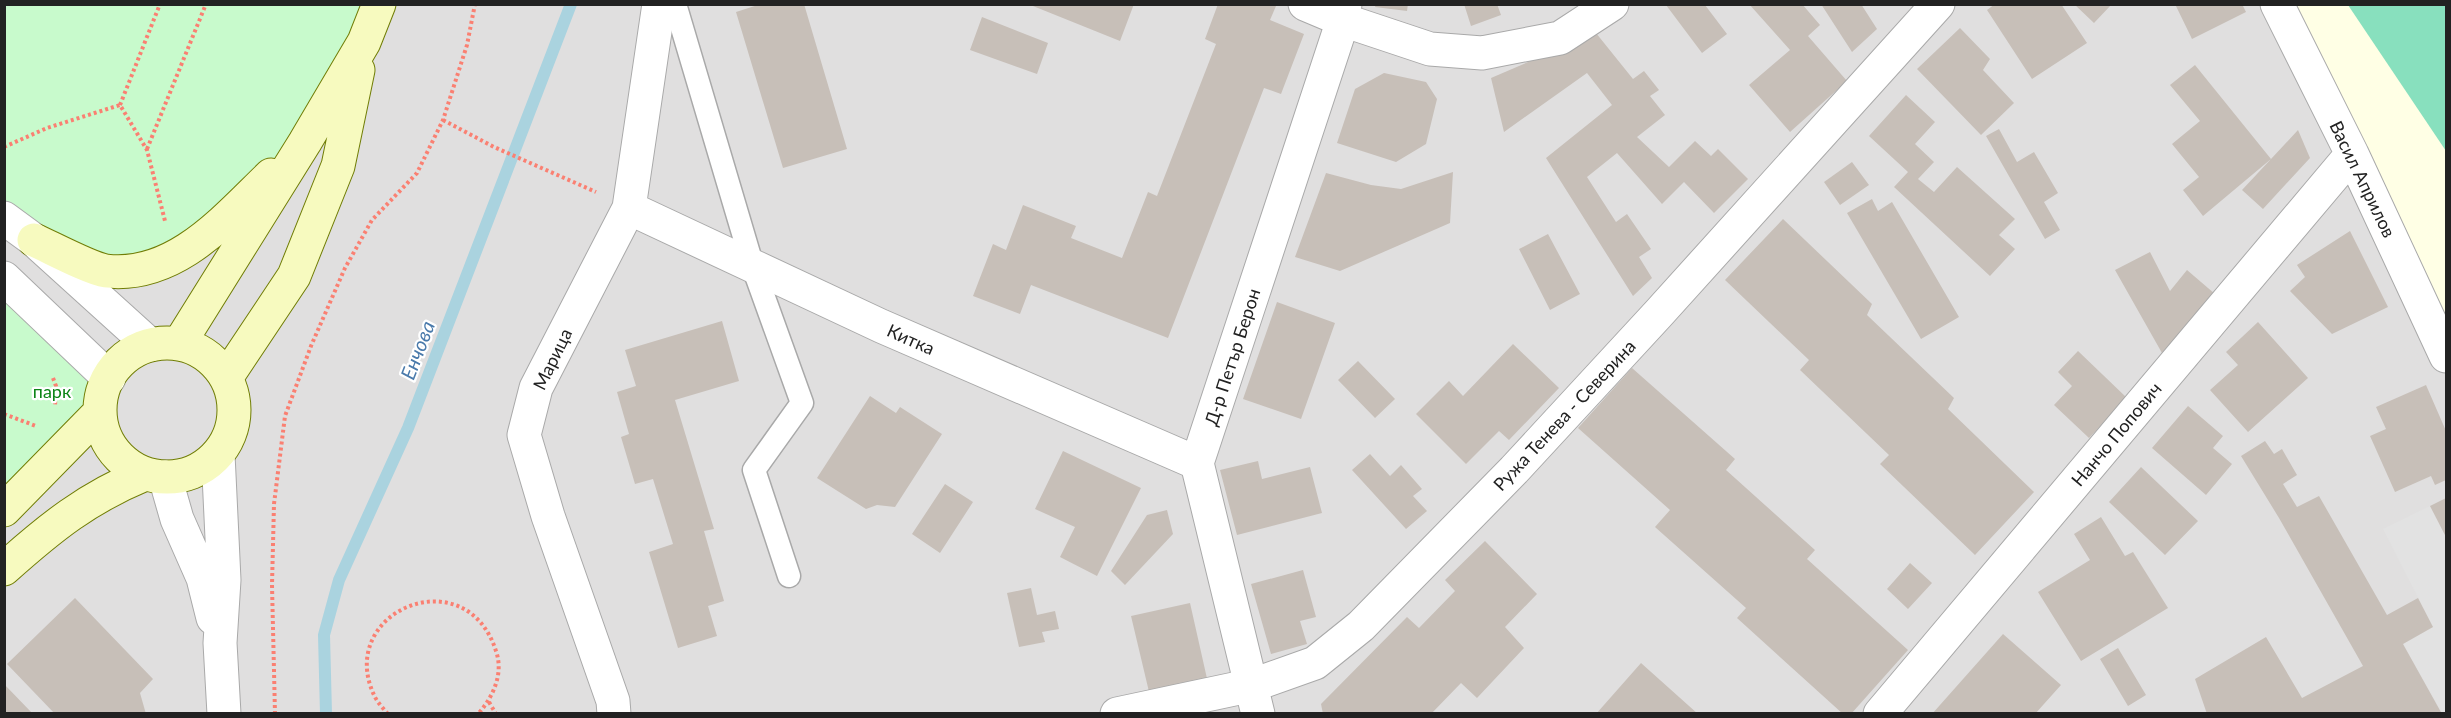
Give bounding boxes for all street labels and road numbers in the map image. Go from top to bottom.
street label: Васил Априлов [2325,117,2401,241]
street label: Д-р Петър Берон [1199,286,1265,428]
street label: Китка [884,319,938,359]
street label: Марица [528,325,576,393]
street label: Ружа Тенева - Северина [1488,335,1640,495]
street label: Нанчо Попович [2066,378,2166,490]

